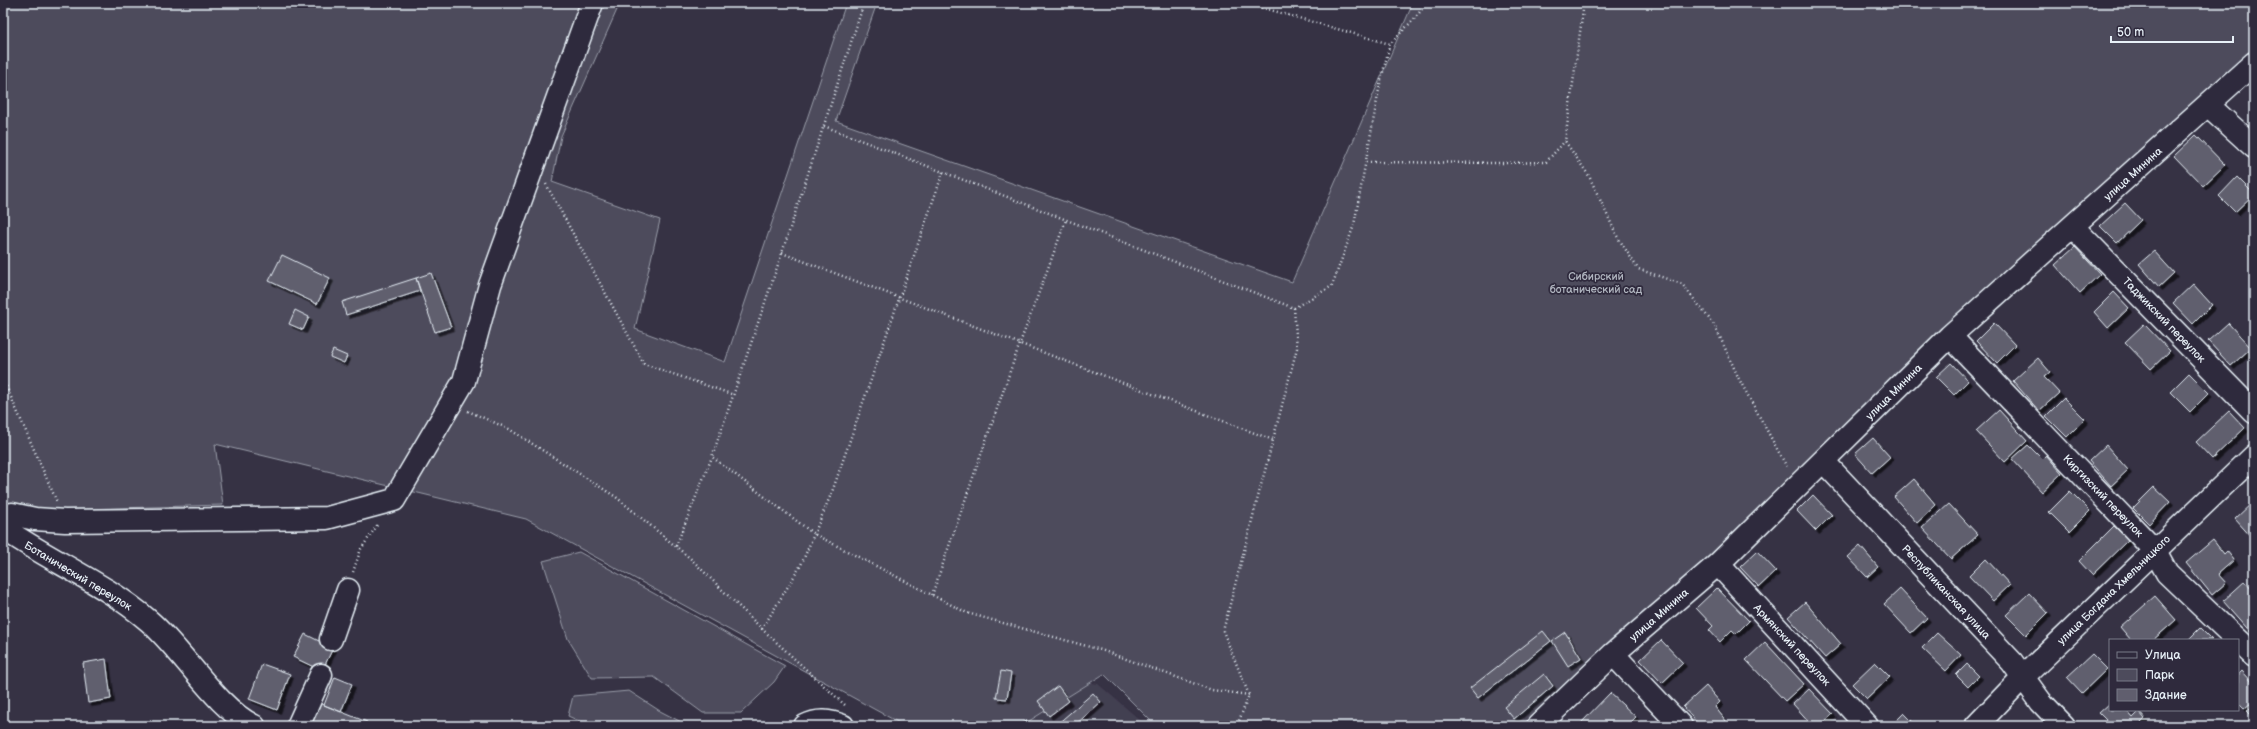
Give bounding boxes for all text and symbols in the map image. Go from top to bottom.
scale bar [2111,18,2233,44]
text: 50 m [2117,25,2144,40]
street label: улица Минина [2101,144,2165,204]
park label: Сибирский ботанический сад [1550,270,1642,296]
street label: Таджикский переулок [2120,275,2208,365]
street label: улица Минина [1863,361,1925,423]
street label: Киргизский переулок [2060,452,2146,540]
street label: улица Богдана Хмельницкого [2055,532,2173,647]
street label: Ботанический переулок [22,539,134,613]
street label: Республиканская улица [1899,542,1993,642]
street label: улица Минина [1627,586,1691,644]
street label: Армянский переулок [1750,601,1833,689]
legend [2109,639,2239,711]
text: Улица [2145,648,2181,663]
text: Парк [2145,668,2175,683]
text: Здание [2145,688,2187,703]

